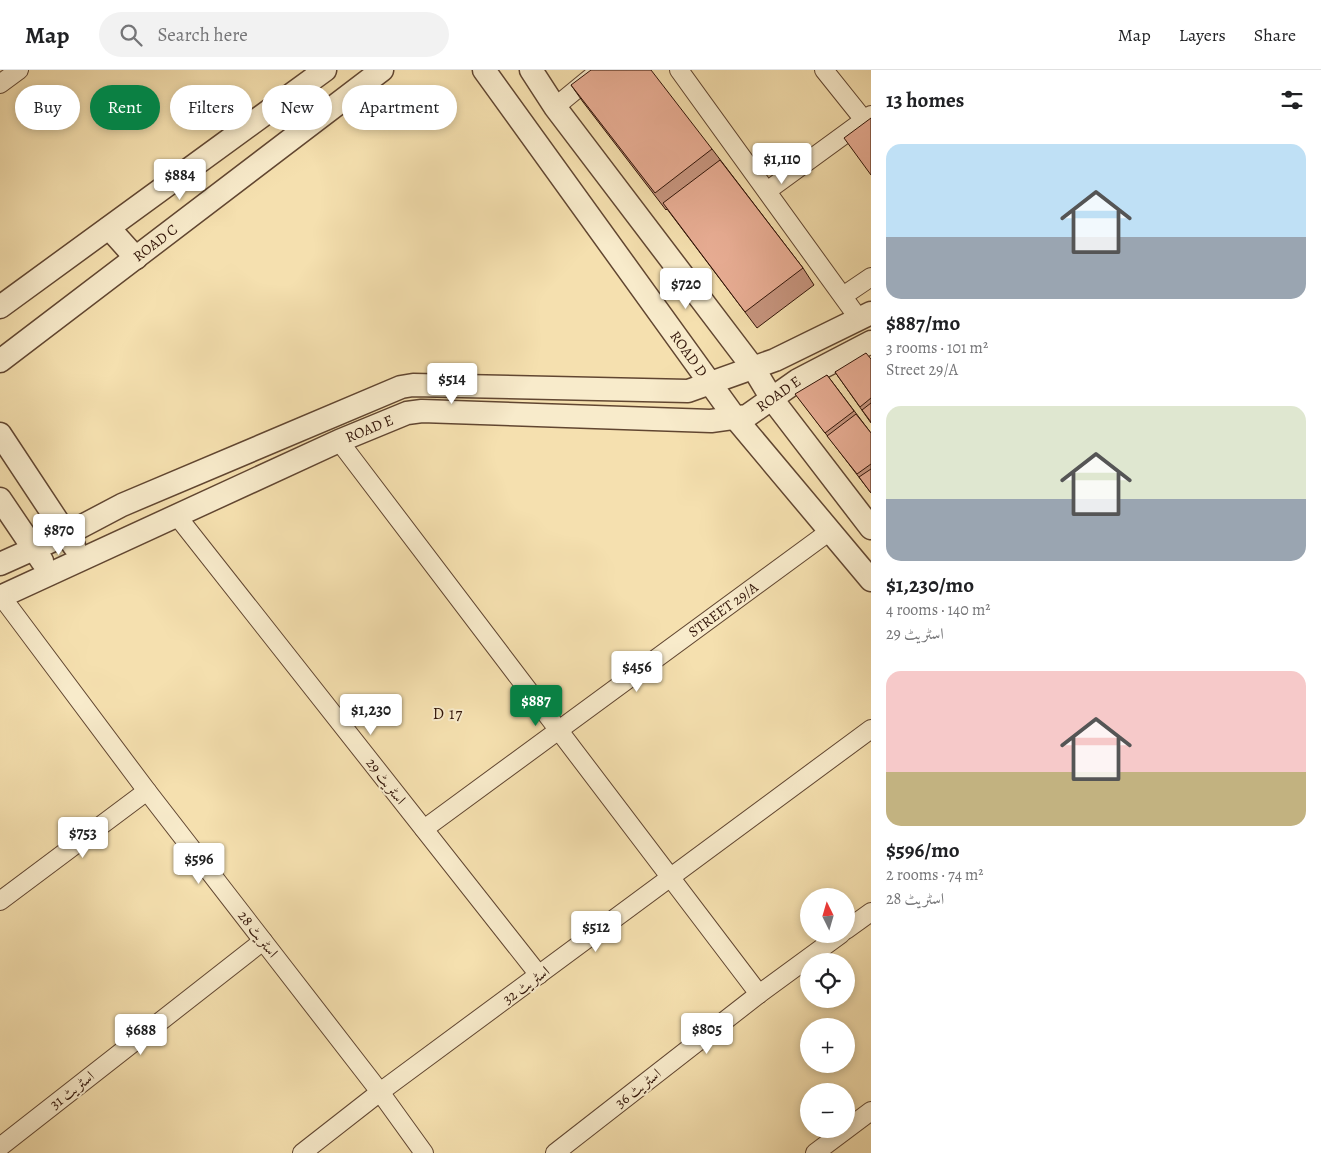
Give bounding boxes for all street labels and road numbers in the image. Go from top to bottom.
street label: ROAD C [129,219,181,266]
street label: ROAD D [666,327,712,381]
street label: ROAD E [752,371,805,416]
street label: ROAD E [342,410,396,447]
street label: STREET 29/A [684,577,762,642]
street label: اسٹریٹ 29 [361,753,411,809]
street label: اسٹریٹ 28 [233,906,283,962]
street label: اسٹریٹ 32 [498,961,554,1009]
street label: اسٹریٹ 36 [611,1064,665,1112]
street label: اسٹریٹ 31 [46,1066,98,1114]

